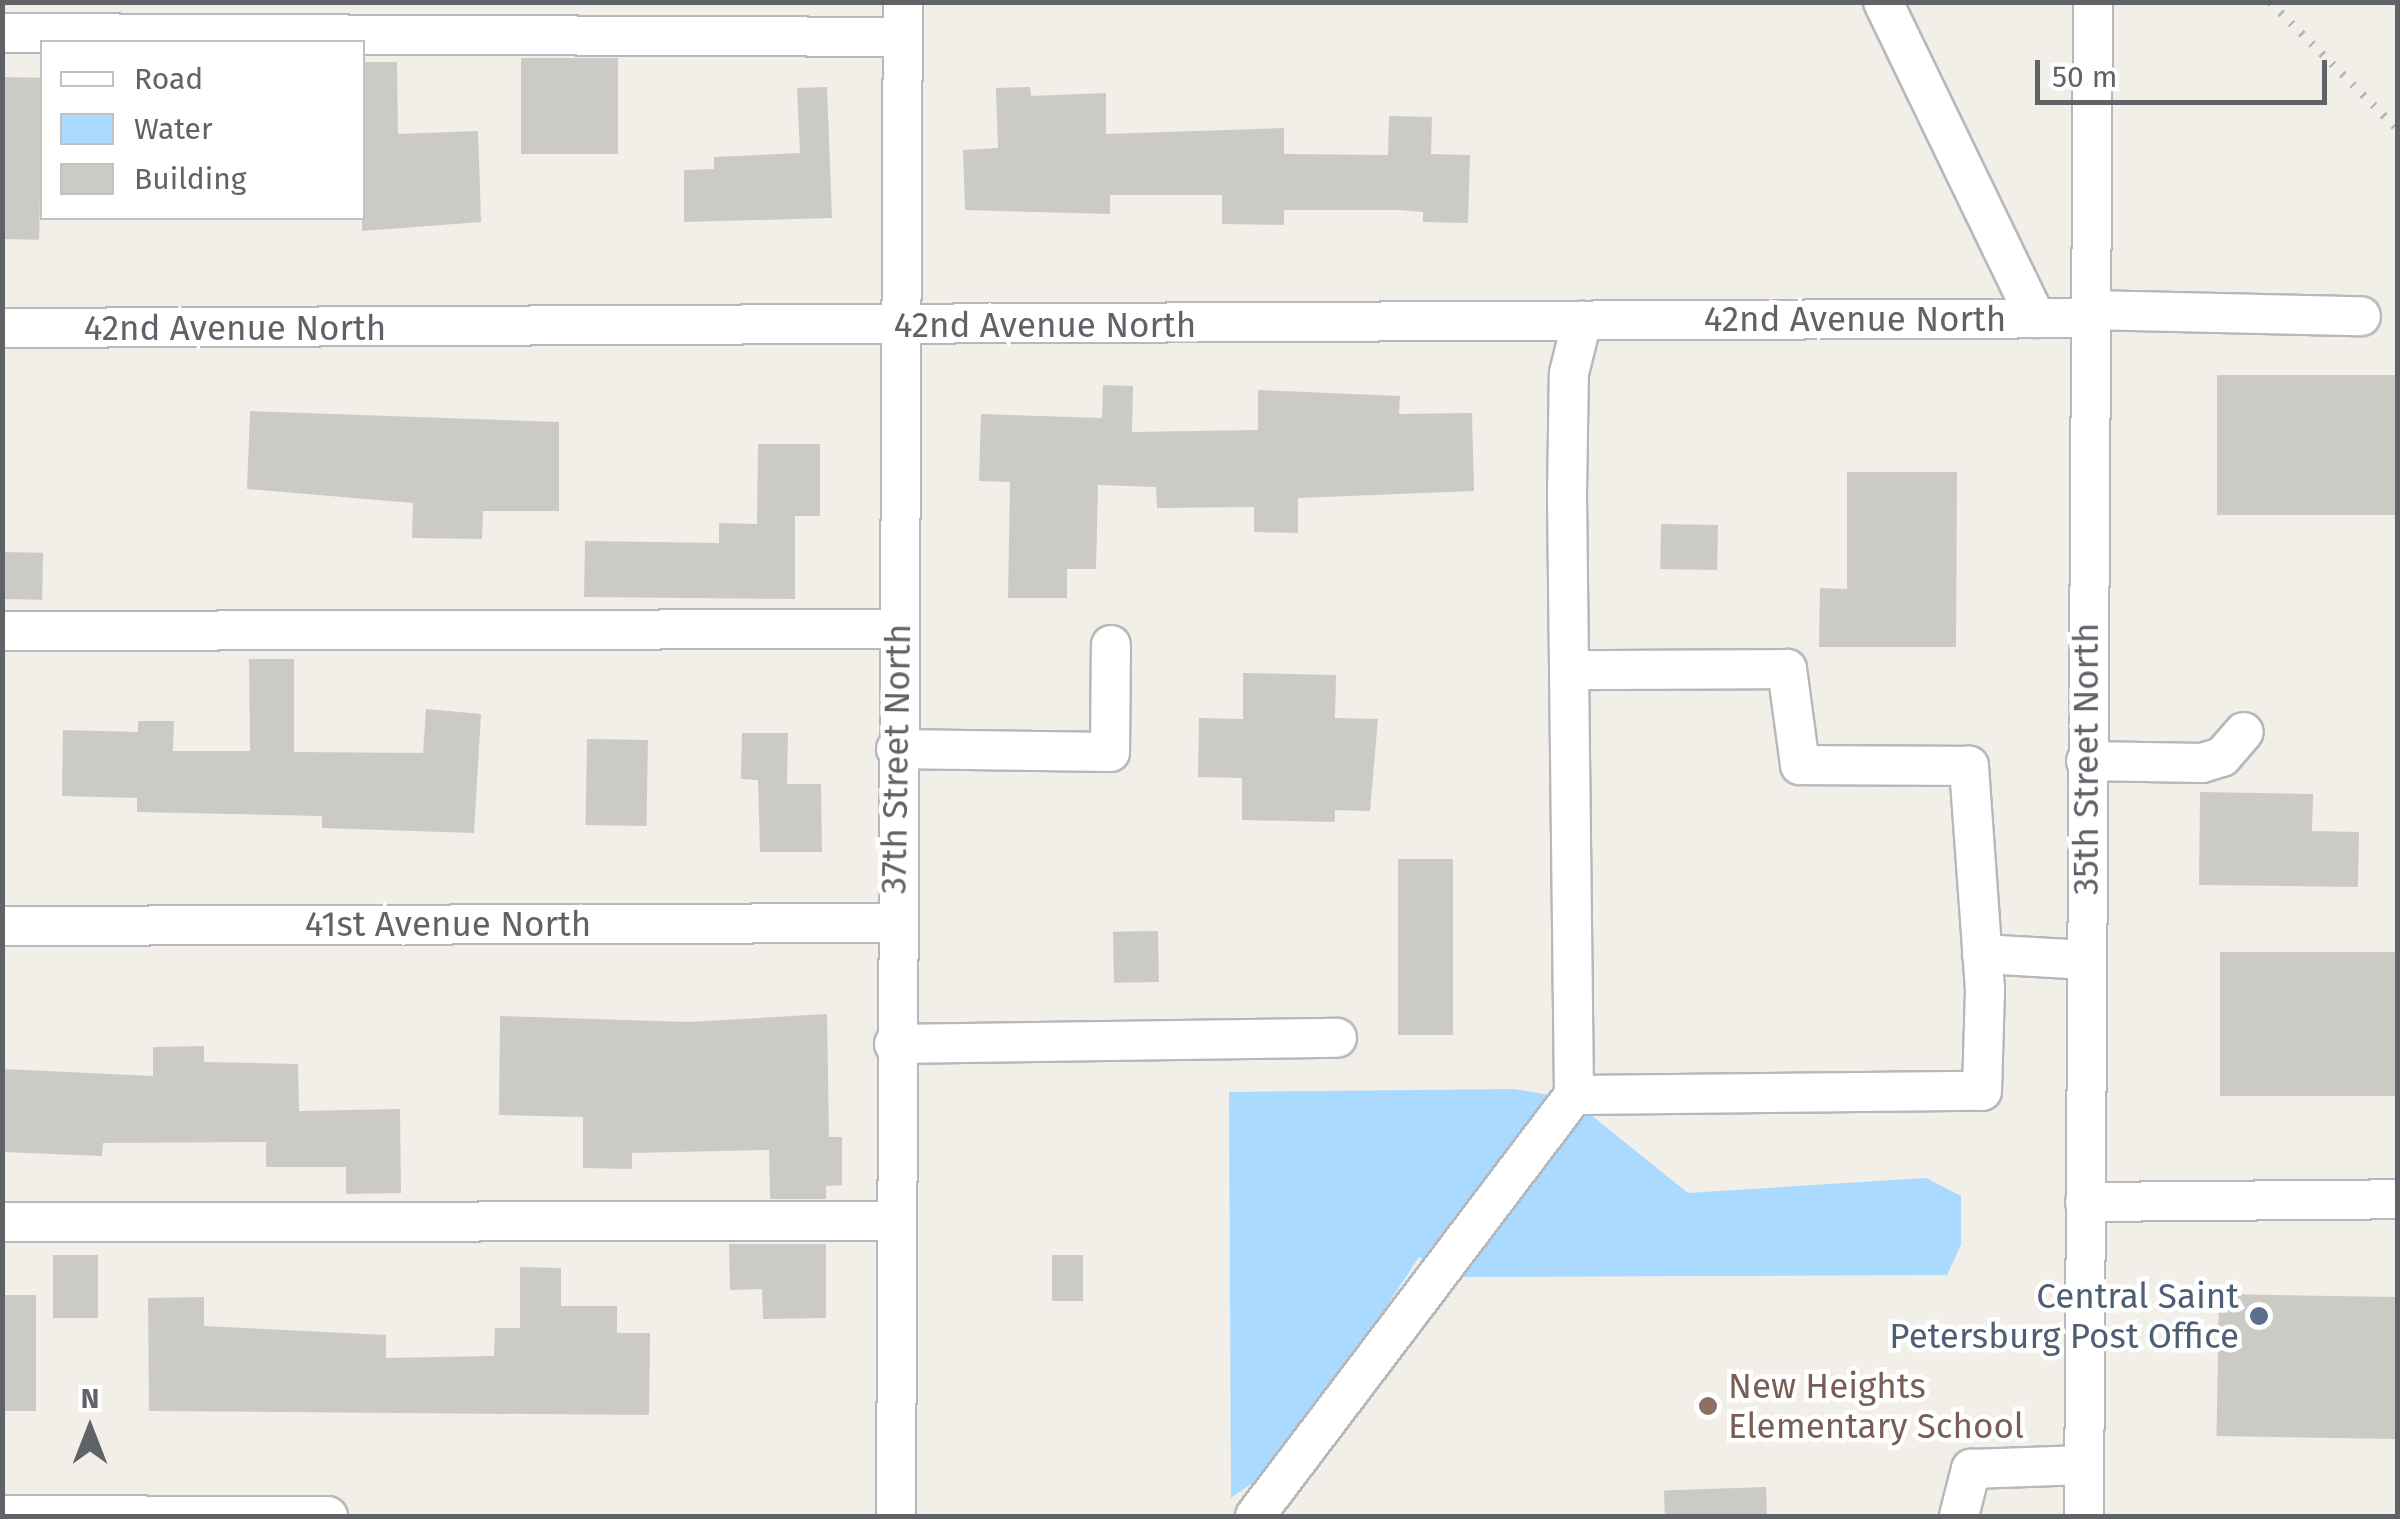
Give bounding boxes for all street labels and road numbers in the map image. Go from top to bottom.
street label: 42nd Avenue North [1704,298,2006,340]
street label: 42nd Avenue North [894,304,1196,346]
street label: 42nd Avenue North [84,307,386,349]
street label: 37th Street North [873,623,919,895]
street label: 35th Street North [2065,623,2107,895]
street label: 41st Avenue North [305,903,591,945]

